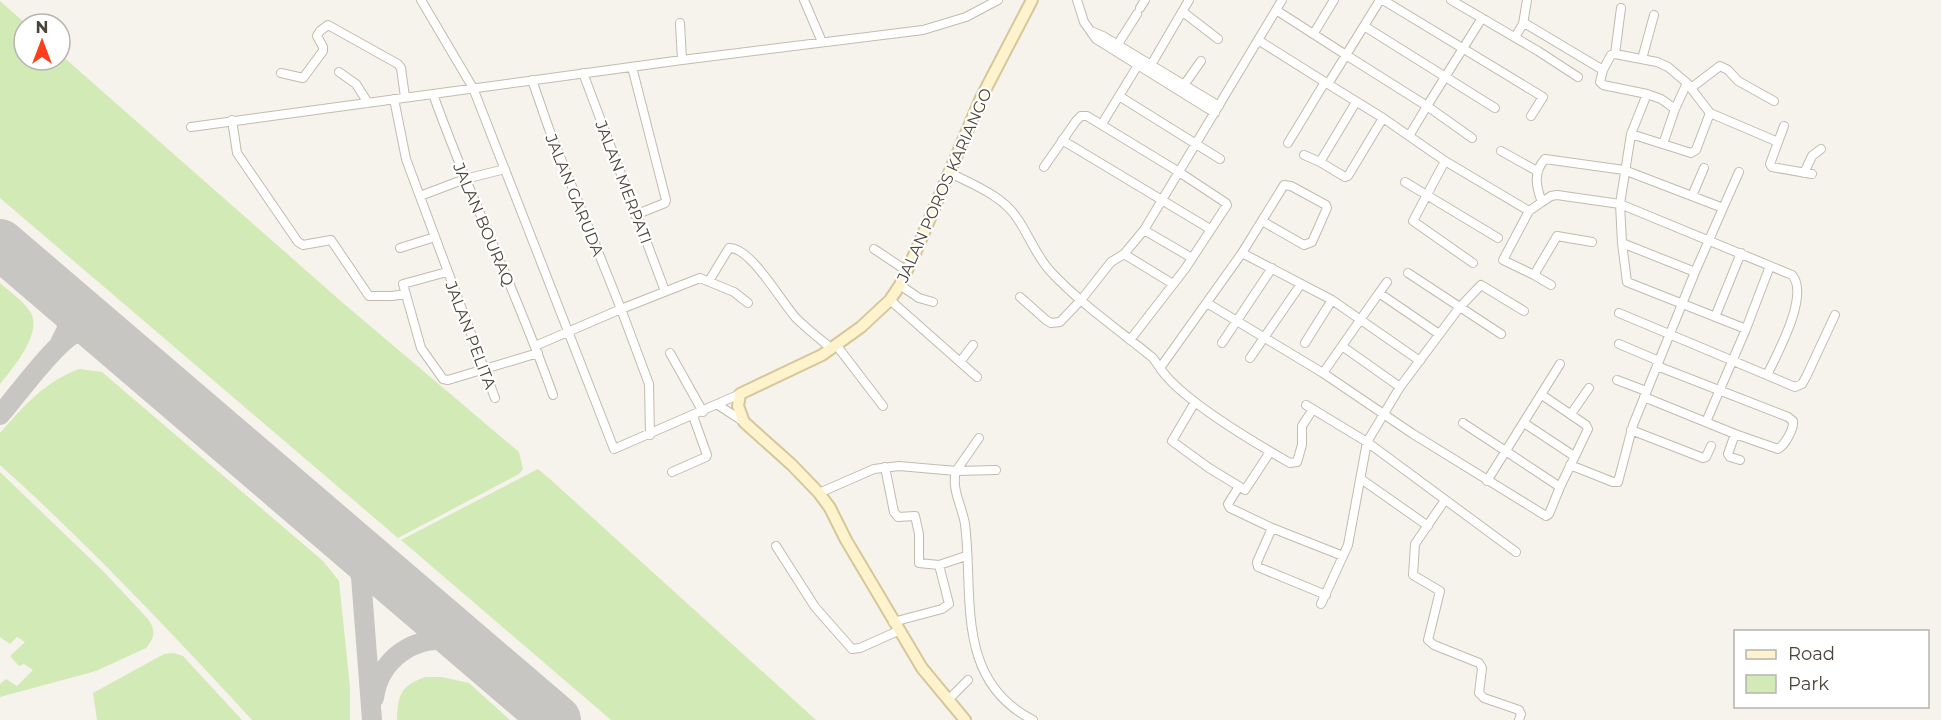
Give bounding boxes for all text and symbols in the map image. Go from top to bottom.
north arrow [12,12,72,72]
text: N [36,18,48,37]
street label: JALAN POROS KARIANGO [893,85,996,286]
street label: JALAN MERPATI [591,117,656,247]
street label: JALAN GARUDA [541,130,608,259]
street label: JALAN BOURAQ [449,159,518,289]
street label: JALAN PELITA [441,278,500,392]
legend [1734,630,1929,708]
text: Road [1788,643,1835,665]
text: Park [1788,673,1829,695]

